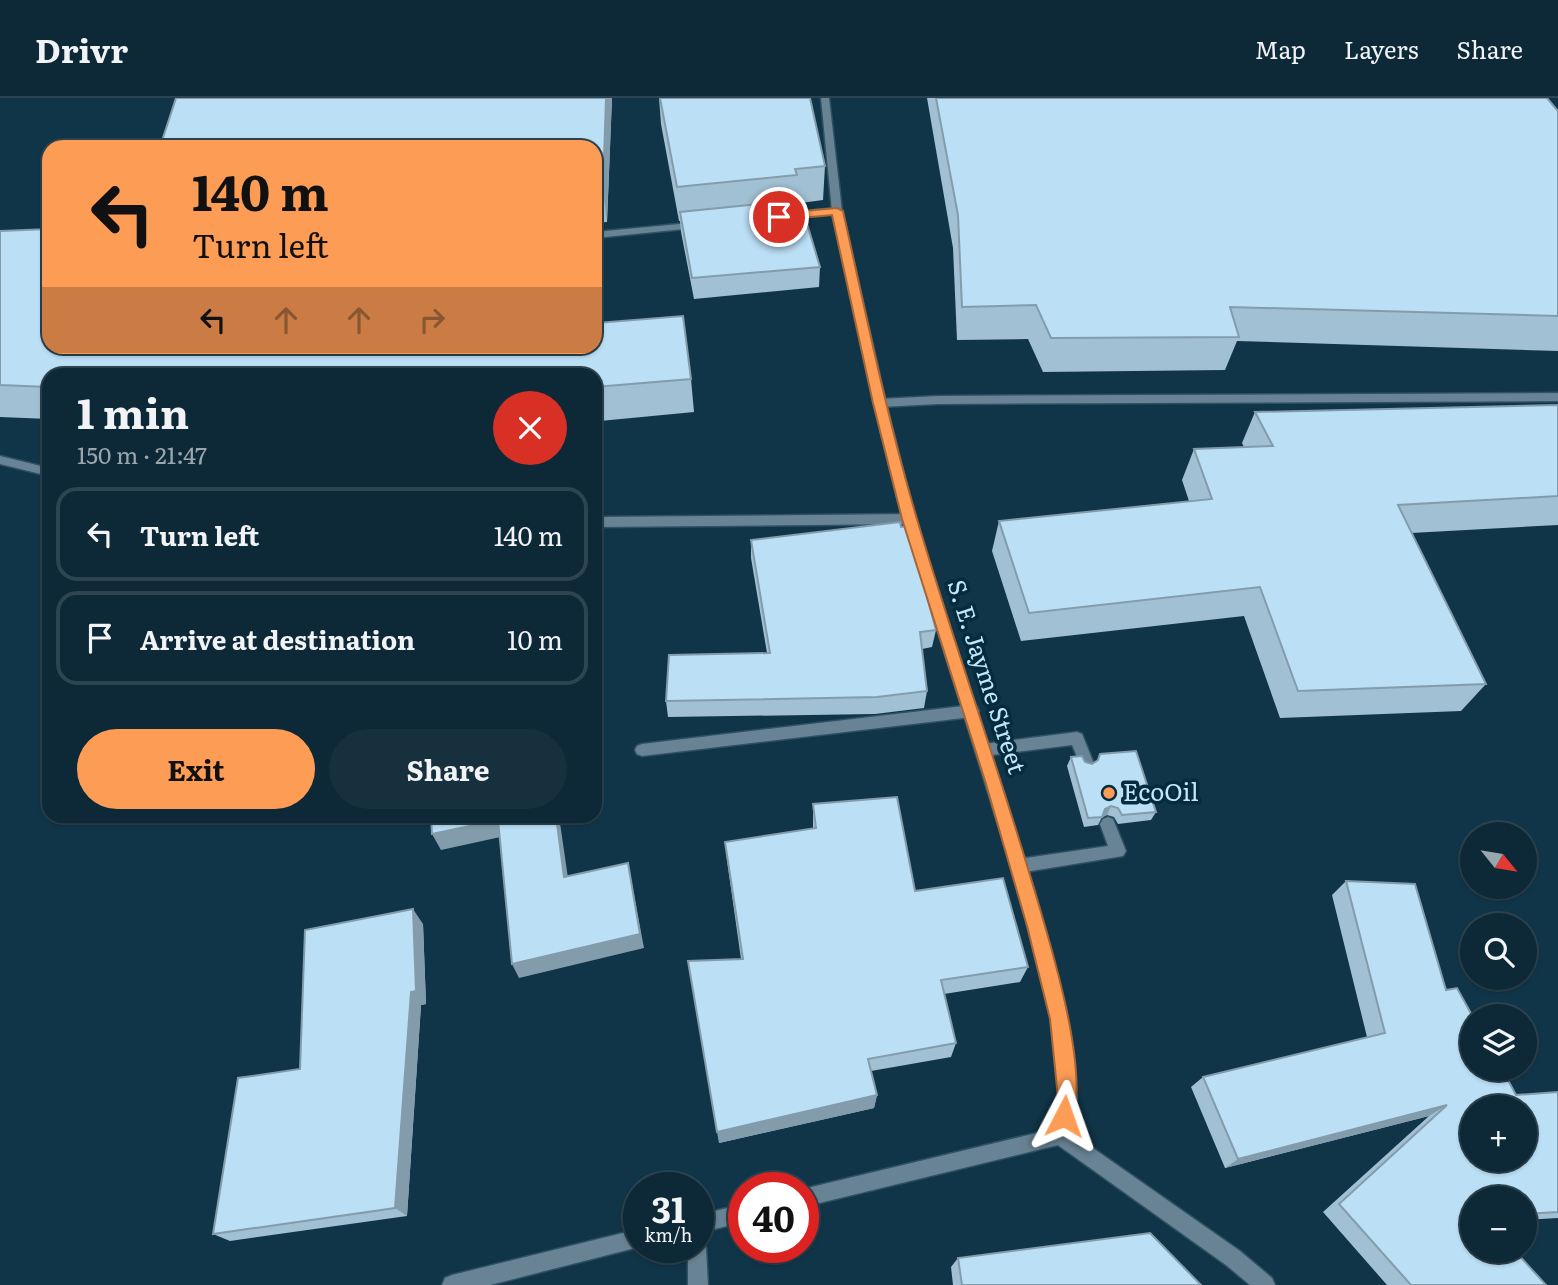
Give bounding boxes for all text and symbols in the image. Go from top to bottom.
text: Drivr [35,24,128,73]
text: Map [1255,31,1306,66]
text: Layers [1344,31,1418,66]
text: Share [1456,31,1523,66]
text: 140 m [192,153,329,226]
icon: left [77,168,168,259]
pin [749,187,809,247]
icon: arrive [760,198,798,236]
text: Turn left [192,220,329,268]
icon: left [194,301,232,339]
icon: ahead [267,301,305,339]
icon: ahead [340,301,378,339]
icon: right [413,301,451,339]
text: 1 min [77,380,189,442]
button: close [493,391,567,465]
text: 150 m · 21:47 [77,437,207,471]
icon: left [81,515,119,553]
text: Turn left [140,515,259,554]
text: 140 m [494,515,563,554]
street label: S. E. Jayme Street [941,575,1036,778]
icon: arrive [81,619,119,657]
text: Arrive at destination [140,619,415,658]
text: 10 m [507,619,563,658]
button: Exit [77,729,315,809]
button: Share [329,729,567,809]
place label: EcoOil [1123,773,1198,808]
marker: EcoOil [1101,785,1117,801]
north arrow [1460,822,1536,900]
map controls [1460,822,1537,1263]
button: search [1460,913,1537,990]
button: layers [1460,1004,1537,1081]
position arrow [1027,1079,1101,1153]
button: + [1460,1095,1537,1172]
speed limit sign: 40 [728,1172,819,1263]
text: 31 [651,1182,686,1234]
button: − [1460,1186,1537,1263]
text: km/h [645,1221,692,1248]

